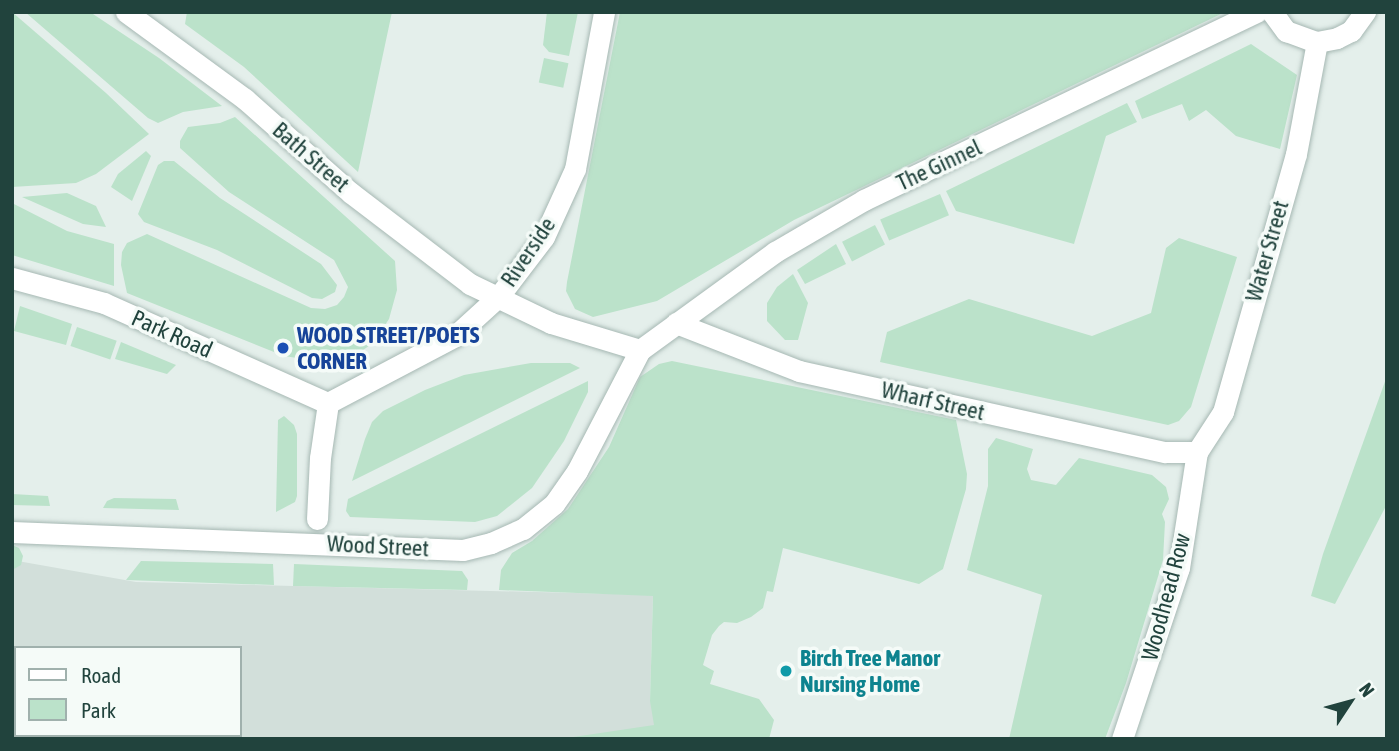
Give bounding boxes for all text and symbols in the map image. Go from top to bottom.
street label: Bath Street [267,116,355,198]
street label: The Ginnel [892,133,986,197]
street label: Water Street [1239,197,1295,305]
street label: Riverside [495,212,561,292]
street label: Park Road [127,304,217,364]
place label: WOOD STREET/POETS CORNER [297,321,479,375]
marker: WOOD STREET/POETS CORNER [275,340,291,356]
street label: Wharf Street [879,376,987,426]
street label: Wood Street [326,530,430,562]
street label: Woodhead Row [1136,530,1196,664]
place label: Birch Tree Manor Nursing Home [800,644,940,698]
legend [14,646,242,737]
text: Road [81,663,121,687]
marker: Birch Tree Manor Nursing Home [778,663,794,679]
north arrow [1315,667,1385,737]
text: N [1355,679,1379,701]
text: Park [81,698,116,722]

